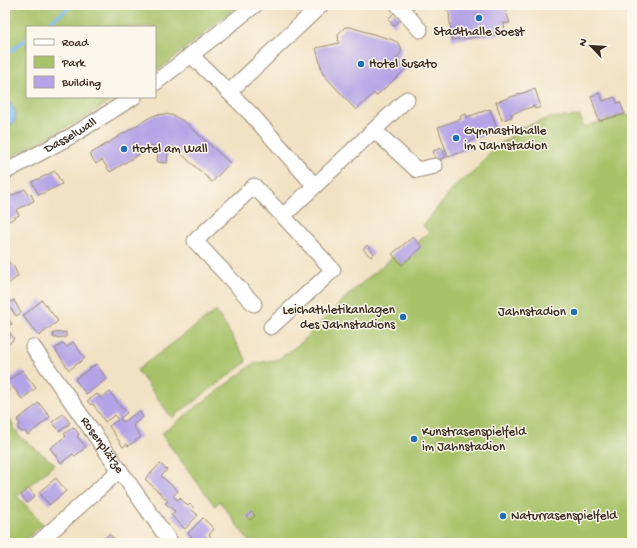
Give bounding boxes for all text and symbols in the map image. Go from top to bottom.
marker: Stadthalle Soest [474,13,484,23]
place label: Stadthalle Soest [434,25,526,40]
legend [26,26,156,98]
north arrow [571,26,611,66]
text: Road [62,37,89,51]
text: N [577,37,591,48]
text: Park [61,57,87,71]
place label: Hotel Susato [369,57,438,72]
marker: Hotel Susato [356,59,366,69]
text: Building [61,77,101,91]
street label: Dasselwall [41,115,100,157]
place label: Gymnastikhalle im Jahnstadion [464,124,548,154]
marker: Gymnastikhalle im Jahnstadion [451,133,461,143]
place label: Hotel am Wall [132,142,208,157]
marker: Hotel am Wall [119,144,129,154]
place label: Leichathletikanlagen des Jahnstadions [283,303,396,333]
place label: Jahnstadion [498,305,567,320]
marker: Jahnstadion [569,307,579,317]
marker: Leichathletikanlagen des Jahnstadions [398,312,408,322]
street label: Rosenplätze [77,414,127,476]
place label: Kunstrasenspielfeld im Jahnstadion [422,425,527,455]
marker: Kunstrasenspielfeld im Jahnstadion [409,434,419,444]
place label: Naturrasenspielfeld [511,509,618,524]
marker: Naturrasenspielfeld [498,511,508,521]

